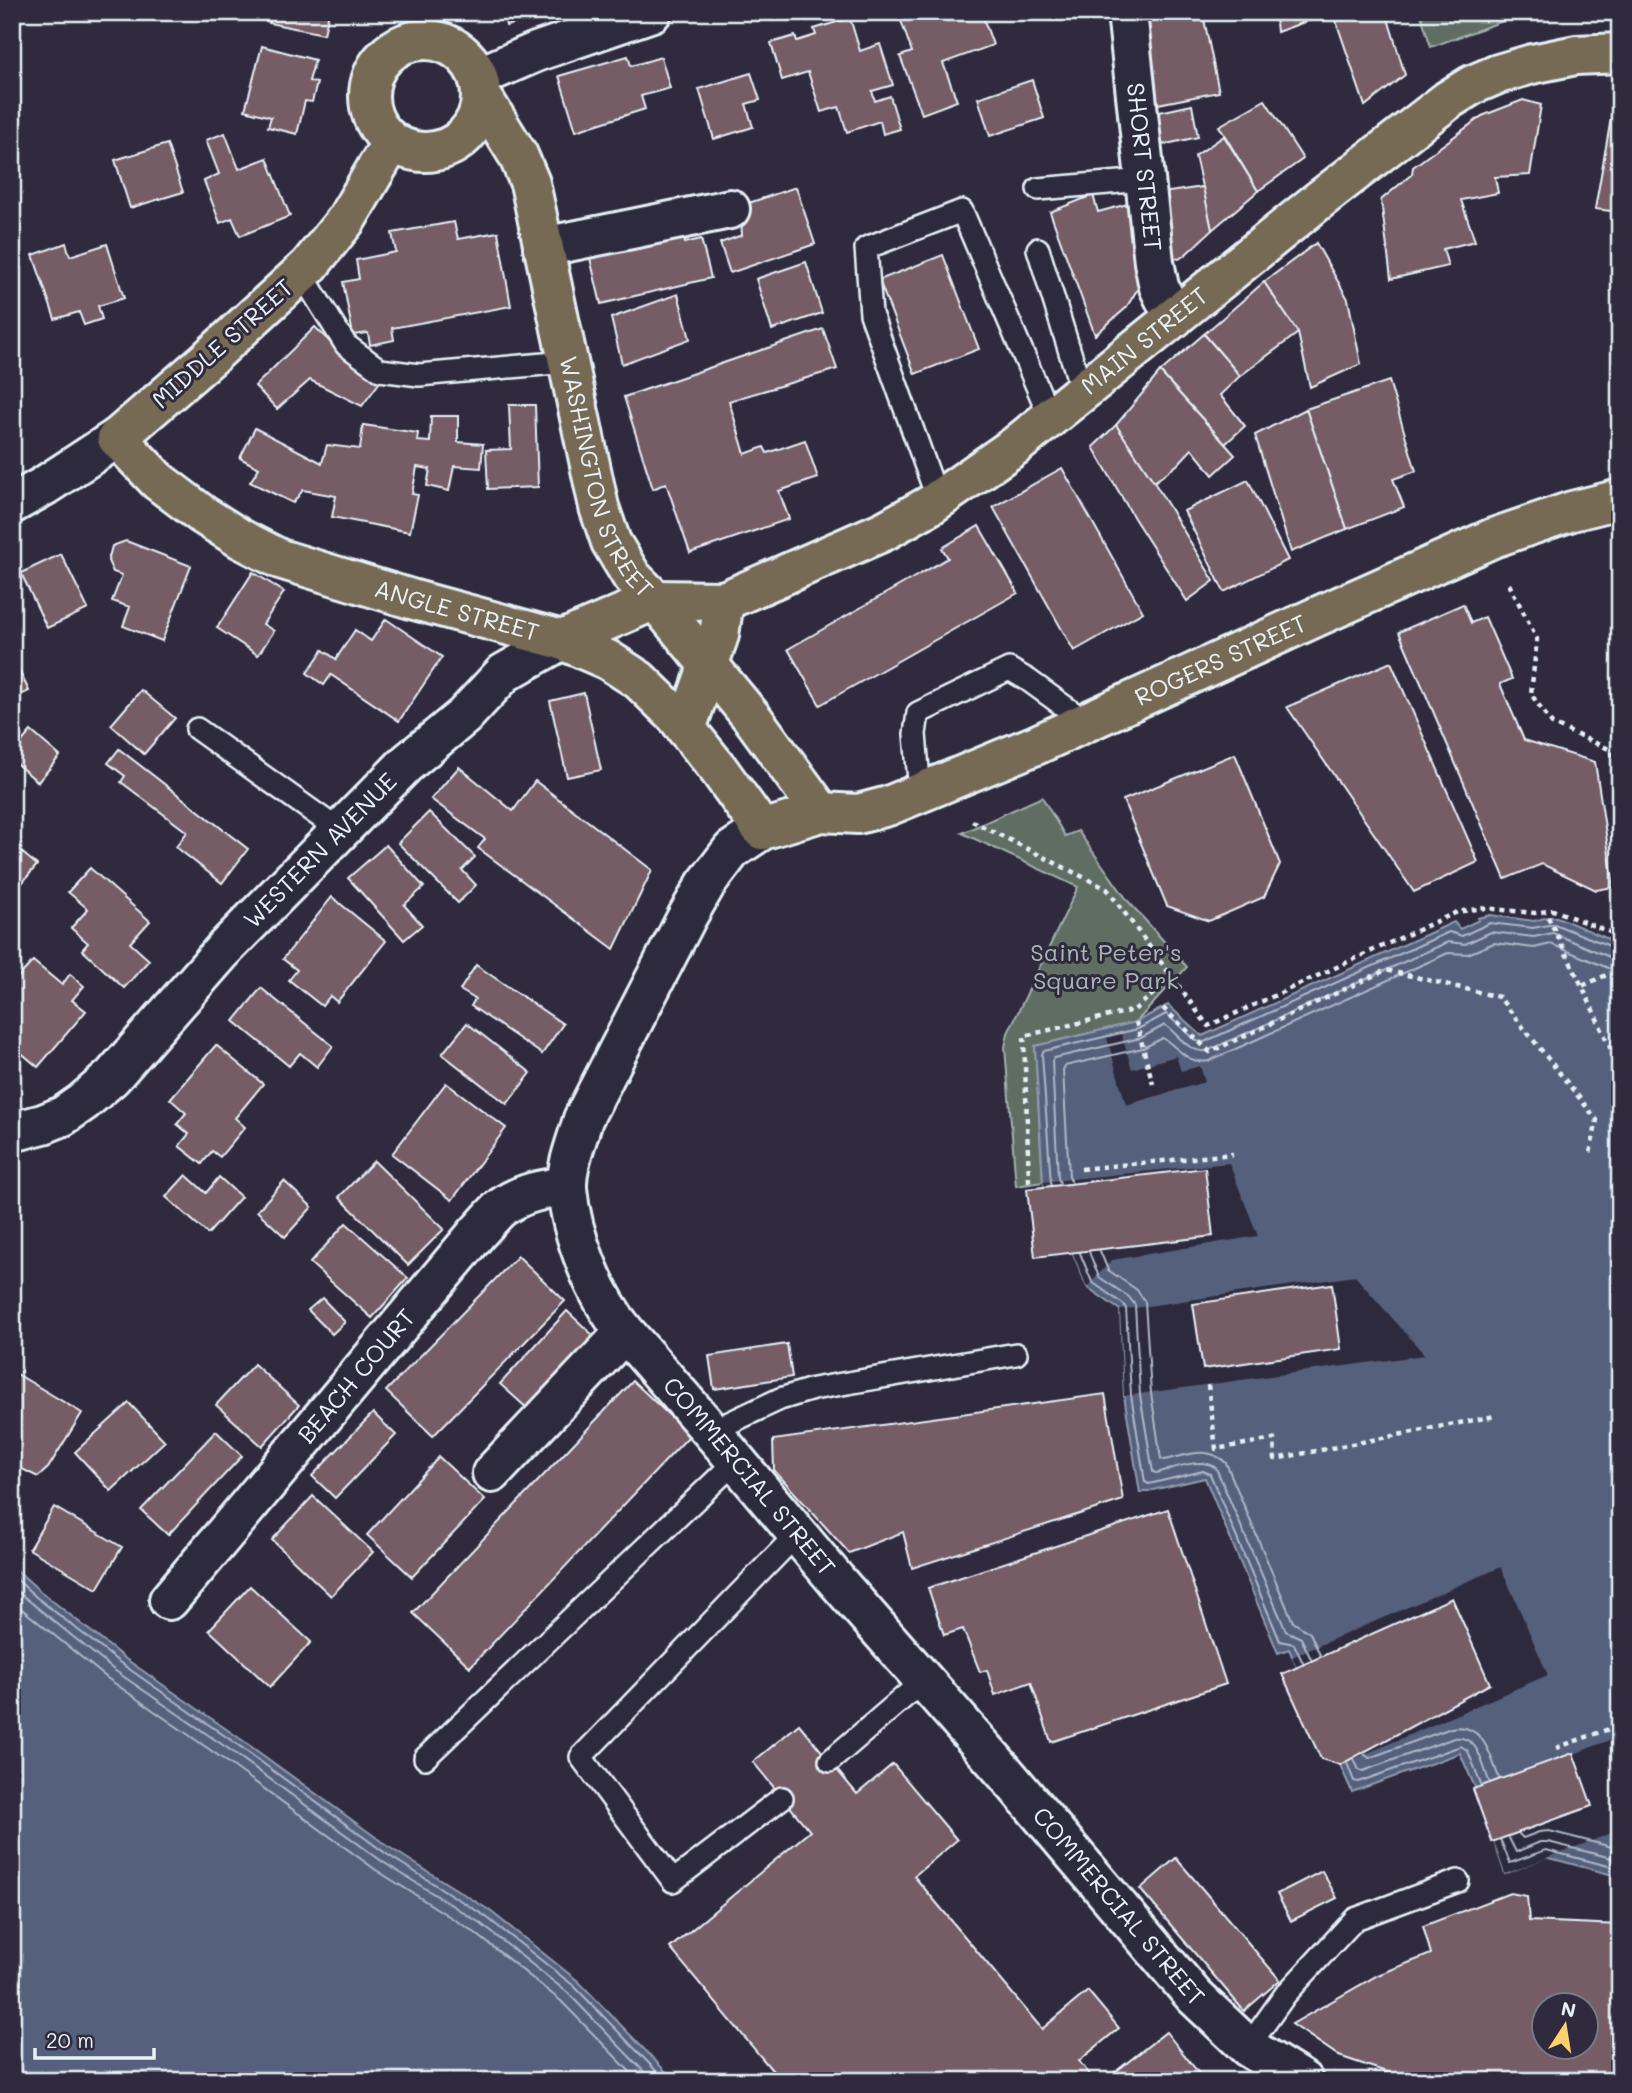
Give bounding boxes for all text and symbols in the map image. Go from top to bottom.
street label: SHORT STREET [1121,81,1170,253]
street label: MIDDLE STREET [145,271,299,415]
street label: MAIN STREET [1074,279,1214,401]
street label: WASHINGTON STREET [553,353,661,604]
street label: ANGLE STREET [371,572,543,647]
street label: ROGERS STREET [1129,606,1311,712]
street label: WESTERN AVENUE [236,766,403,934]
park label: Saint Peter's Square Park [1030,936,1182,995]
street label: BEACH COURT [290,1302,421,1449]
street label: COMMERCIAL STREET [657,1370,843,1582]
street label: COMMERCIAL STREET [1027,1800,1212,2012]
north arrow [1530,1992,1600,2062]
text: N [1559,1995,1578,2023]
scale bar [35,2016,154,2060]
text: 20 m [46,2026,94,2053]

